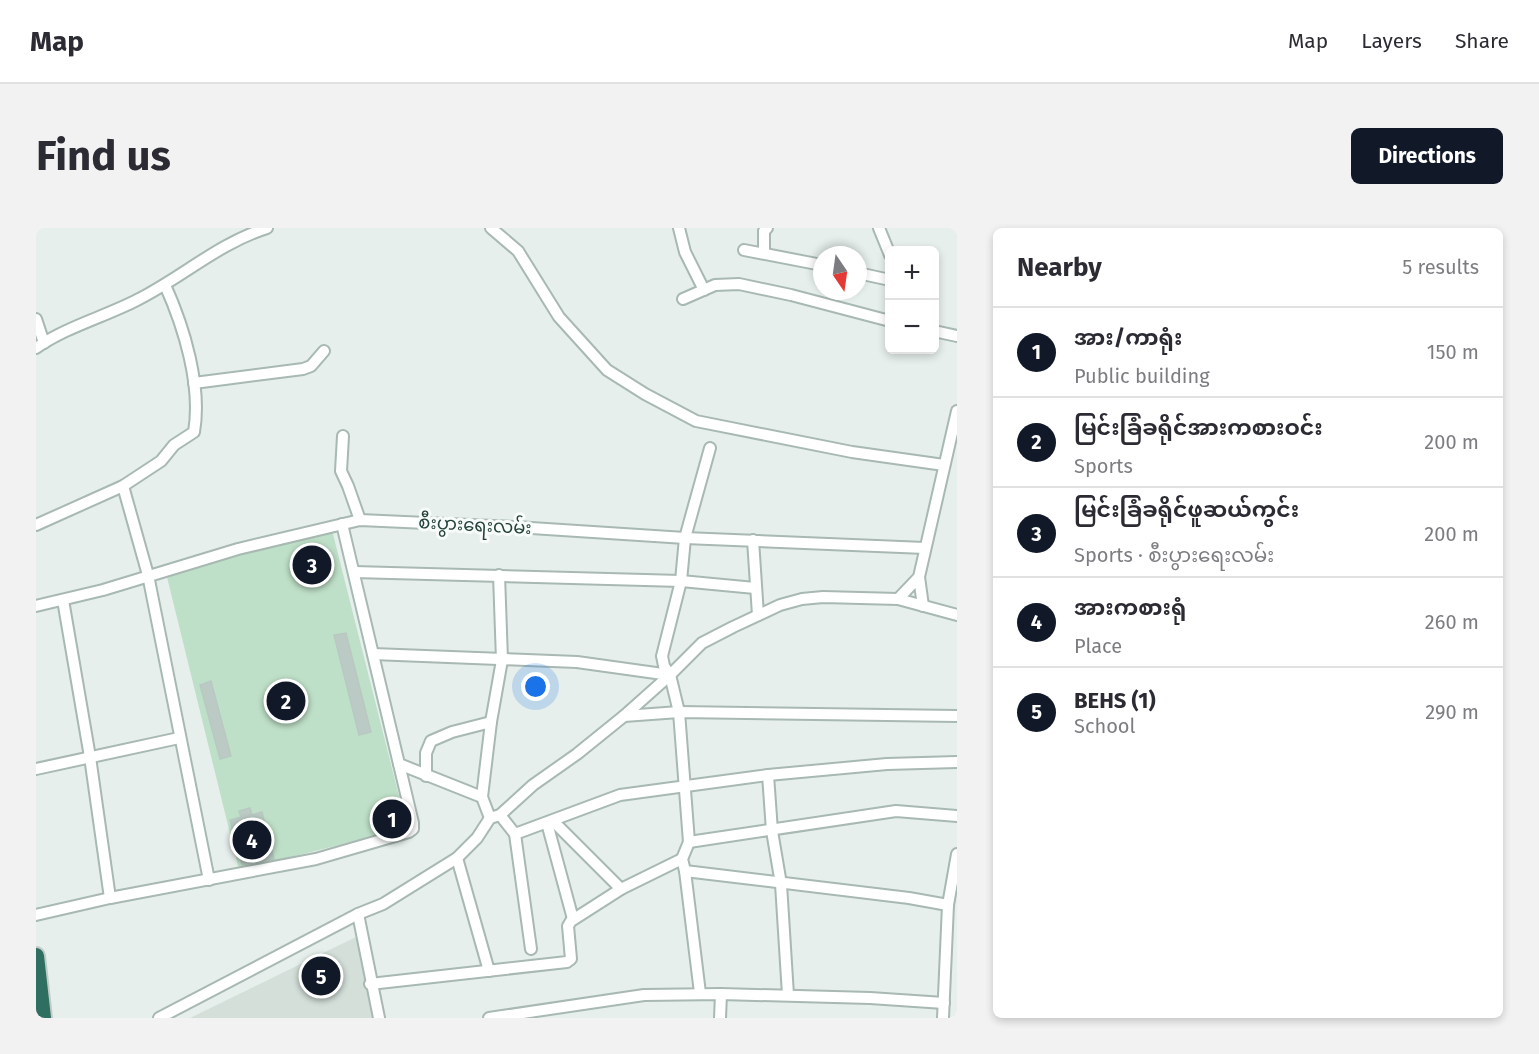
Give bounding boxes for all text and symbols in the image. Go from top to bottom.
text: Map [30,25,84,58]
text: Map [1288,28,1328,54]
text: Layers [1361,28,1422,54]
text: Share [1455,28,1509,54]
button: Directions [1351,128,1503,184]
text: Find us [36,131,171,181]
north arrow [813,246,867,300]
map controls [885,246,939,354]
button: + [885,246,939,300]
text: Nearby [1017,252,1102,283]
text: 5 results [1402,255,1479,279]
button: − [885,300,939,354]
text: အား/ကာရုံး [1074,324,1182,351]
text: 1 [1032,340,1041,364]
text: 150 m [1427,340,1479,364]
text: Public building [1074,364,1210,388]
text: မြင်းခြံခရိုင်အားကစားဝင်း [1074,414,1323,441]
text: 2 [1031,430,1042,454]
text: 200 m [1424,430,1479,454]
text: Sports [1074,454,1133,478]
text: မြင်းခြံခရိုင်ဖူဆယ်ကွင်း [1074,496,1299,523]
street label: စီးပွားရေးလမ်း [418,508,532,543]
text: 3 [1031,522,1042,546]
text: 200 m [1424,522,1479,546]
pin: 3 [292,542,332,588]
text: Sports · စီးပွားရေးလမ်း [1074,543,1274,567]
text: အားကစားရုံ [1074,594,1186,621]
text: 4 [1031,610,1042,634]
text: 260 m [1425,610,1479,634]
text: Place [1074,634,1122,658]
your location [521,672,550,701]
pin: 2 [266,678,306,724]
text: BEHS (1) [1074,687,1156,714]
text: 5 [1031,700,1042,724]
text: 290 m [1425,700,1479,724]
text: School [1074,714,1135,738]
pin: 1 [372,796,412,842]
pin: 4 [232,818,272,862]
pin: 5 [302,954,340,999]

